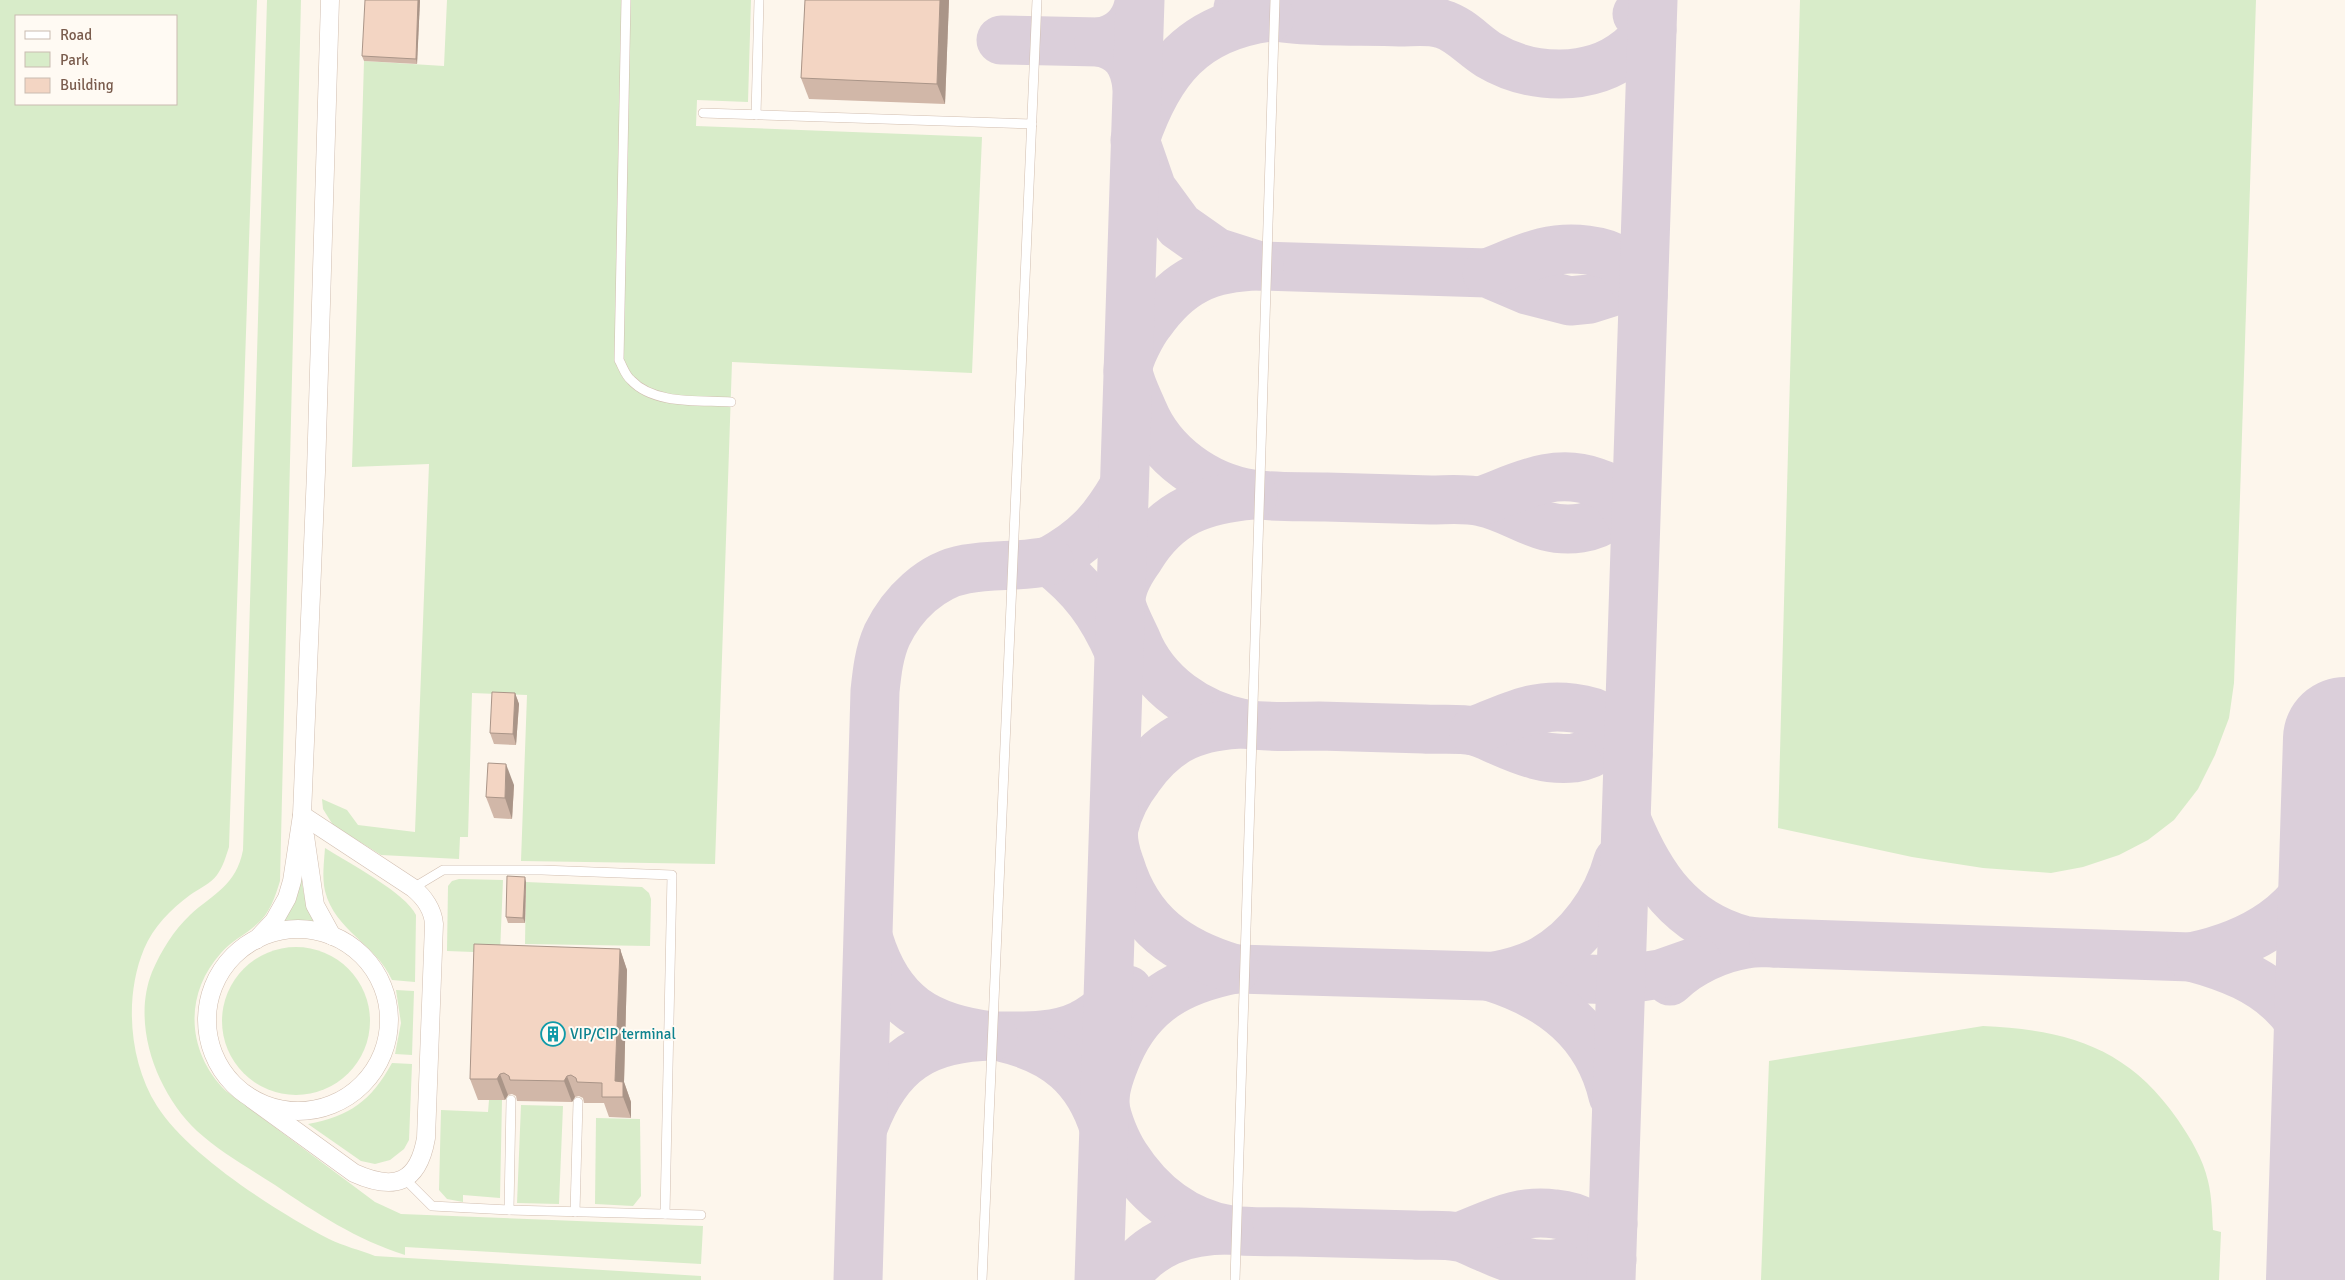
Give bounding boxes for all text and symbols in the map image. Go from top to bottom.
legend [15,15,178,105]
text: Road [60,26,92,44]
text: Park [60,51,89,69]
text: Building [60,76,114,94]
building icon: VIP/CIP terminal [540,1021,566,1047]
place label: VIP/CIP terminal [570,1025,676,1043]

